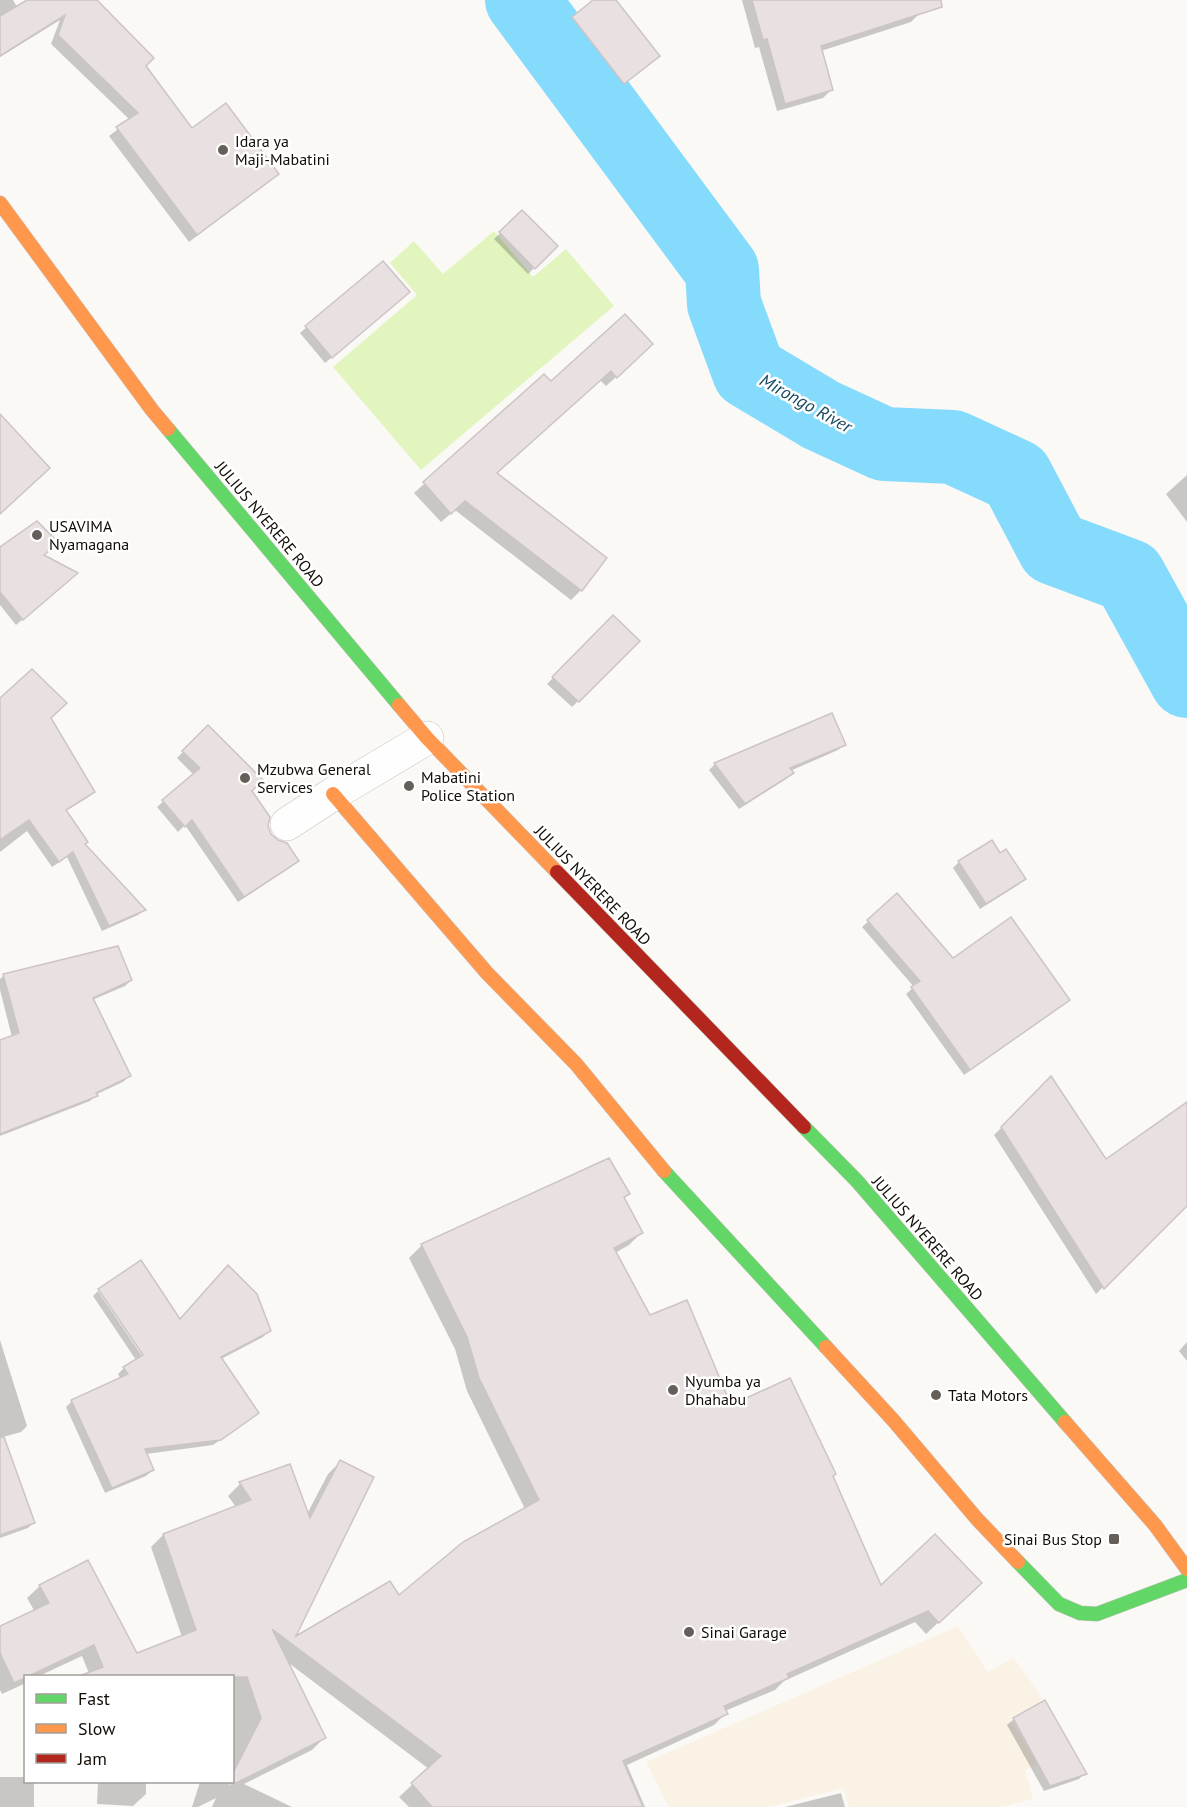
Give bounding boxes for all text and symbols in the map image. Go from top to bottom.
place label: Idara ya Maji-Mabatini [235,131,330,169]
marker: Idara ya Maji-Mabatini [216,143,230,157]
water label: Mirongo River [756,368,857,438]
street label: JULIUS NYERERE ROAD [211,456,329,591]
place label: USAVIMA Nyamagana [49,516,129,554]
marker: USAVIMA Nyamagana [30,528,44,542]
place label: Mzubwa General Services [257,759,371,797]
place label: Mabatini Police Station [421,767,515,805]
marker: Mzubwa General Services [238,771,252,785]
marker: Mabatini Police Station [402,779,416,793]
street label: JULIUS NYERERE ROAD [530,820,655,949]
street label: JULIUS NYERERE ROAD [868,1171,988,1305]
place label: Nyumba ya Dhahabu [685,1371,761,1409]
marker: Nyumba ya Dhahabu [666,1383,680,1397]
place label: Tata Motors [948,1385,1028,1405]
marker: Tata Motors [929,1388,943,1402]
place label: Sinai Bus Stop [1004,1529,1102,1549]
marker: Sinai Bus Stop [1107,1532,1121,1546]
place label: Sinai Garage [701,1622,787,1642]
marker: Sinai Garage [682,1625,696,1639]
legend [24,1675,234,1783]
text: Fast [78,1687,110,1710]
text: Slow [78,1717,116,1740]
text: Jam [77,1747,107,1770]

